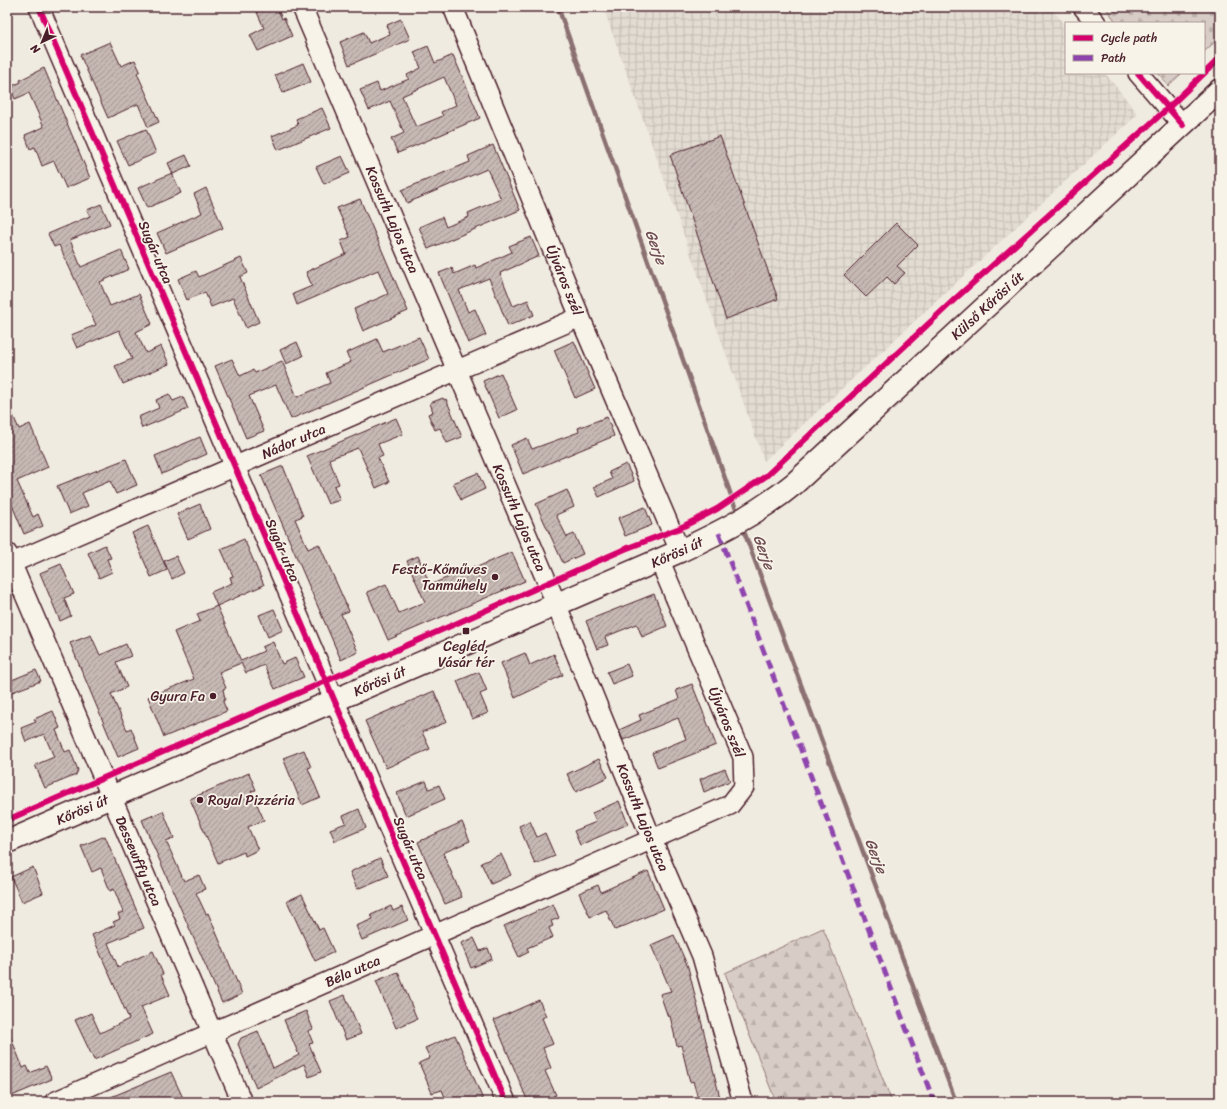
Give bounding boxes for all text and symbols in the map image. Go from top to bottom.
north arrow [22,22,62,62]
legend [1065,22,1205,74]
text: Cycle path [1101,27,1157,49]
text: N [26,39,45,59]
text: Path [1101,47,1126,69]
street label: Kossuth Lajos utca [358,162,426,277]
street label: Sugár utca [131,217,180,288]
water label: Gerje [638,226,675,269]
street label: Újváros szél [539,241,590,320]
street label: Külső Kőrösi út [945,265,1030,346]
street label: Nádor utca [257,417,330,466]
street label: Kossuth Lajos utca [485,460,553,576]
street label: Sugár utca [258,515,307,586]
street label: Kőrösi út [647,529,709,575]
water label: Gerje [746,531,783,574]
place label: Festő-Kőműves Tanműhely [392,557,488,598]
marker: Festő-Kőműves Tanműhely [490,572,500,582]
marker: Cegléd, Vásár tér [461,626,471,636]
place label: Cegléd, Vásár tér [438,634,495,675]
street label: Kőrösi út [349,658,412,704]
street label: Újváros szél [701,683,752,762]
place label: Gyura Fa [150,684,205,709]
marker: Gyura Fa [208,691,218,701]
street label: Kossuth Lajos utca [609,759,676,875]
street label: Kőrösi út [52,787,114,832]
place label: Royal Pizzéria [208,788,296,813]
marker: Royal Pizzéria [195,795,205,805]
street label: Dessewffy utca [108,812,169,910]
street label: Sugár utca [386,813,435,884]
water label: Gerje [857,835,895,879]
street label: Béla utca [321,948,384,995]

